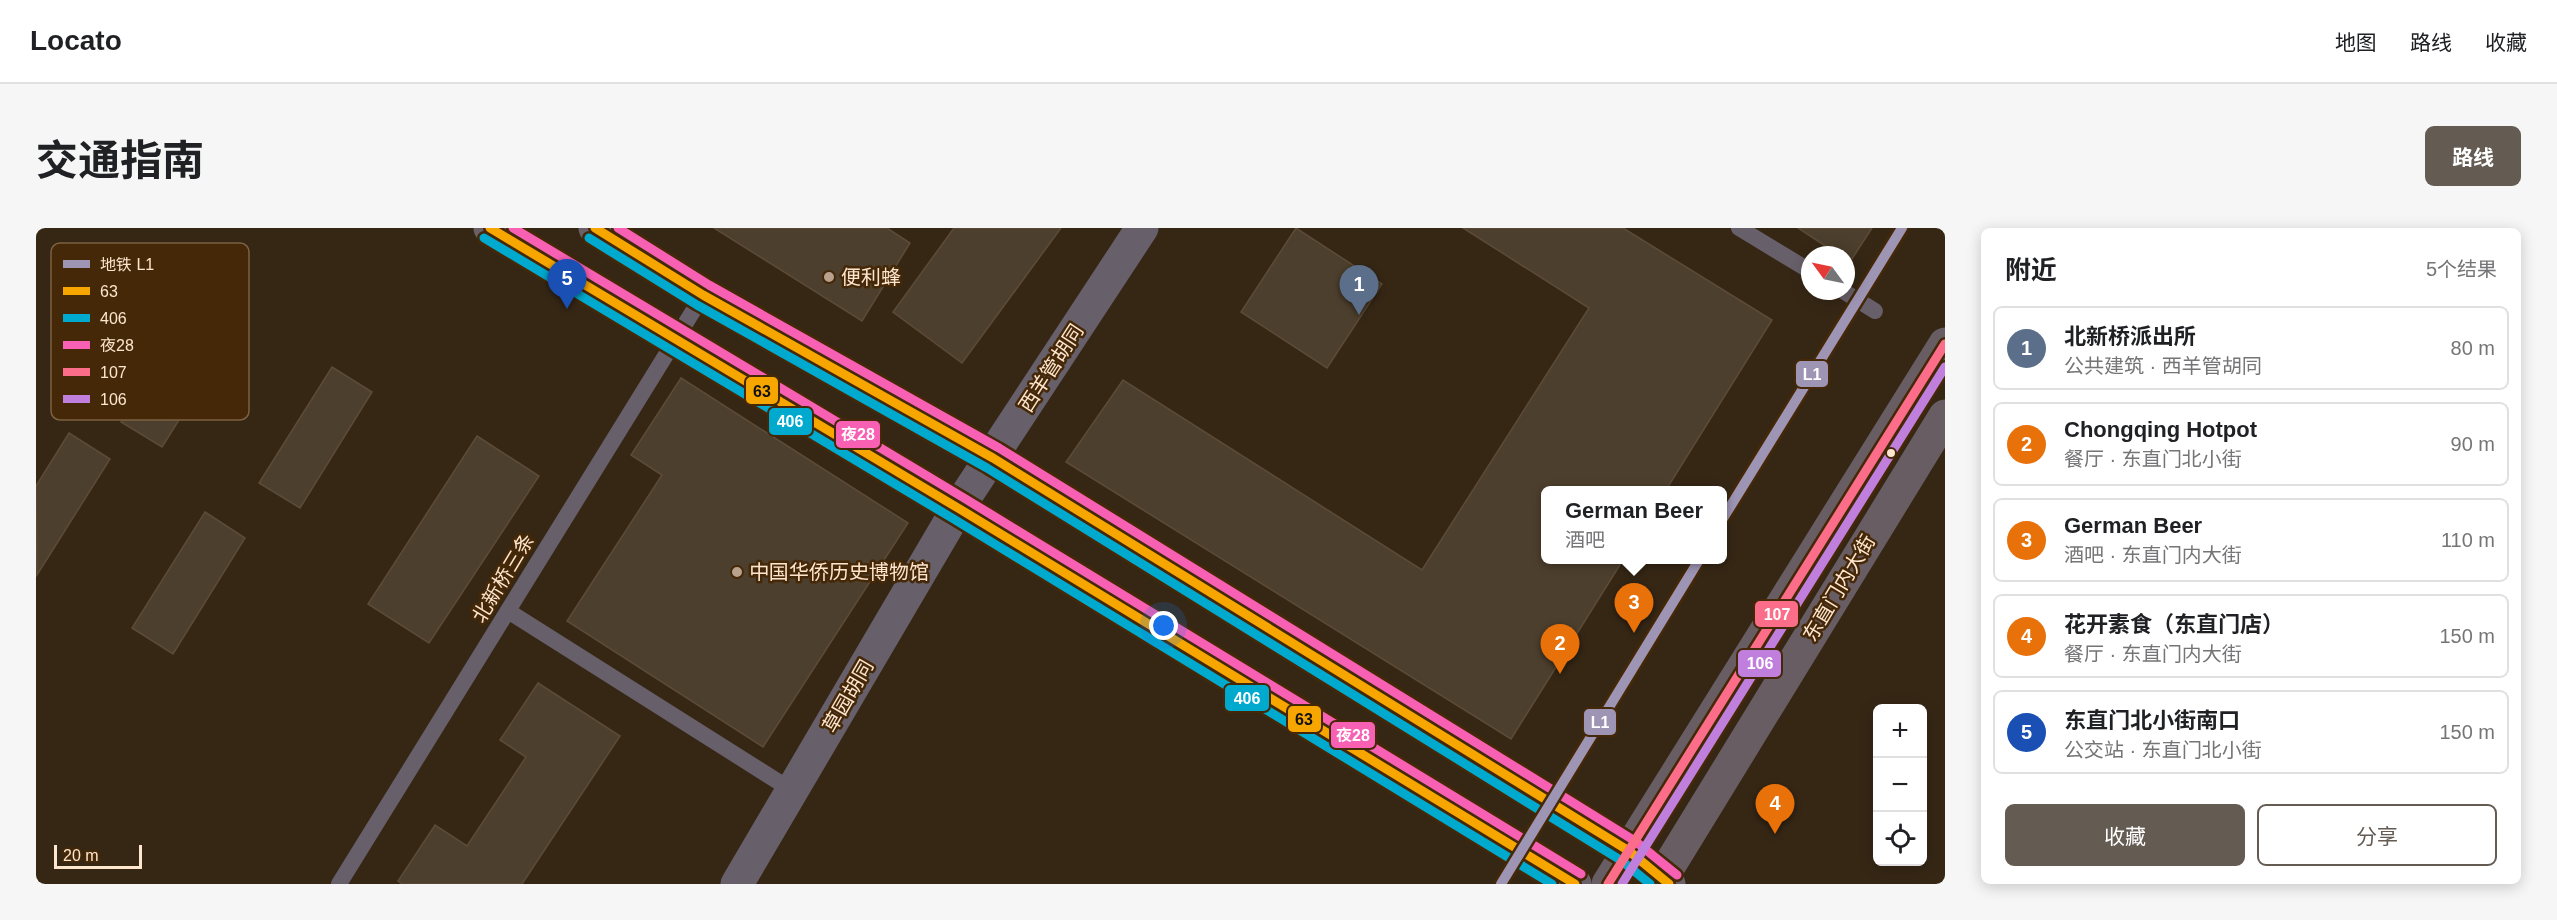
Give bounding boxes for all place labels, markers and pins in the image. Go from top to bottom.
pin: 5 [548,260,586,309]
place label: 便利蜂 [841,266,901,288]
pin: 1 [1340,266,1378,315]
marker: 便利蜂 [822,270,836,284]
unlabelled marker [1885,447,1897,459]
place label: 中国华侨历史博物馆 [749,561,929,583]
marker: 中国华侨历史博物馆 [730,565,744,579]
pin: 3 [1614,584,1654,633]
pin: 2 [1540,624,1580,674]
pin: 4 [1756,784,1794,834]

